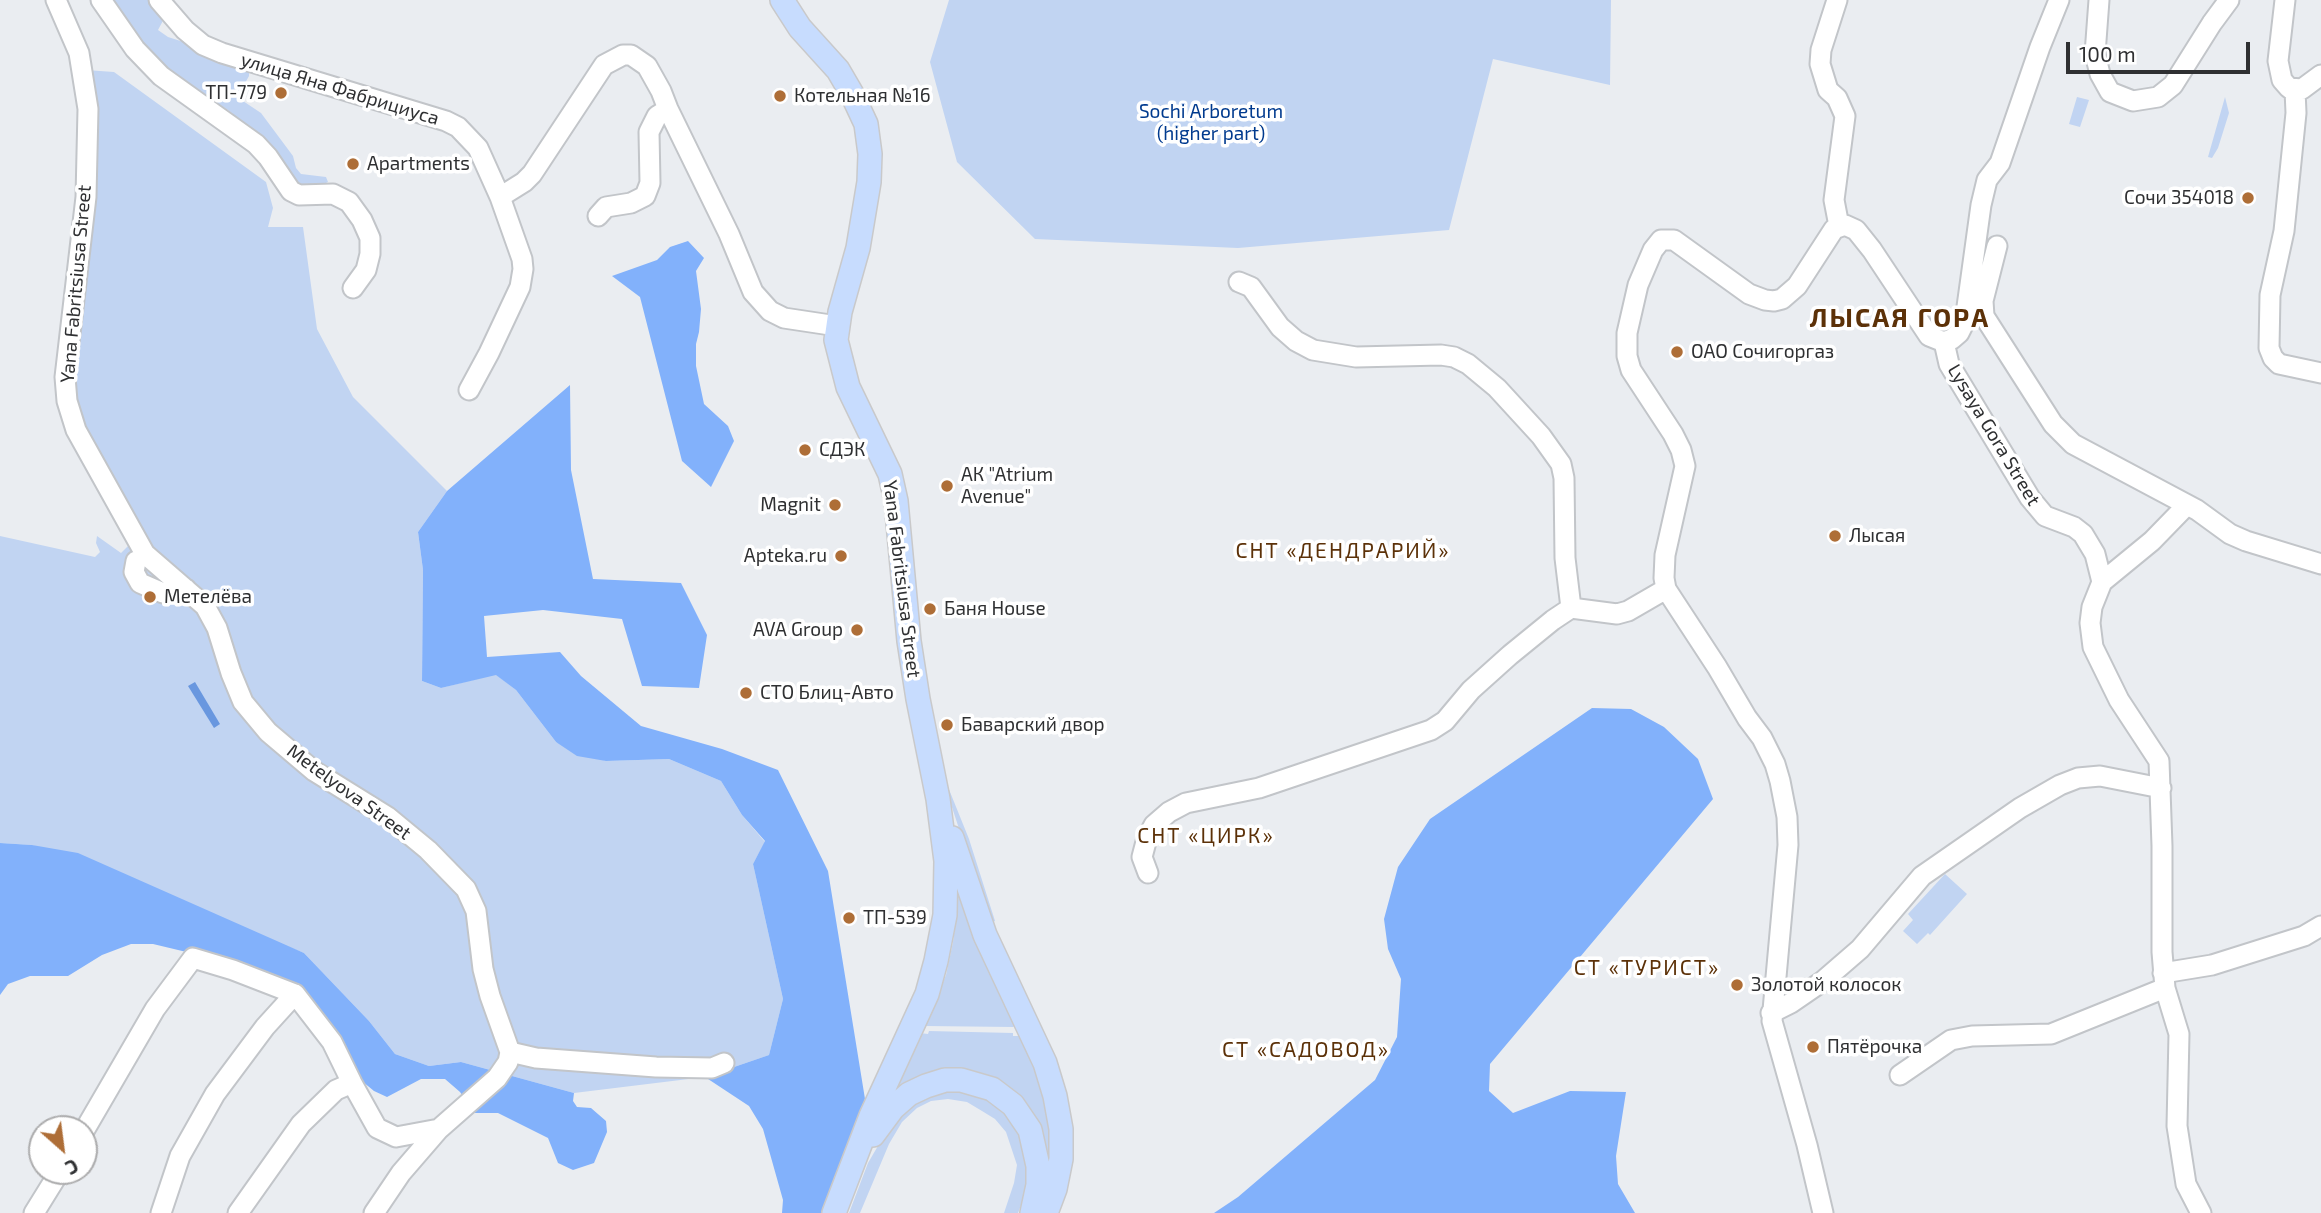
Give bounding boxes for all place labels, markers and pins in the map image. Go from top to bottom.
place label: ТП-779 [205,82,267,104]
marker: ТП-779 [273,85,289,101]
place label: Котельная №16 [794,85,931,107]
marker: Котельная №16 [772,88,788,104]
place label: Apartments [367,153,470,175]
marker: Apartments [345,156,361,172]
place label: Сочи 354018 [2124,187,2234,209]
marker: Сочи 354018 [2240,190,2256,206]
place label: ОАО Сочигоргаз [1691,341,1834,363]
marker: ОАО Сочигоргаз [1669,344,1685,360]
place label: СДЭК [819,439,865,461]
marker: СДЭК [797,442,813,458]
place label: АК "Atrium Avenue" [961,464,1053,508]
marker: АК "Atrium Avenue" [939,478,955,494]
place label: Magnit [760,494,821,516]
marker: Magnit [827,497,843,513]
place label: Лысая [1849,525,1905,547]
marker: Лысая [1827,528,1843,544]
place label: Apteka.ru [744,545,827,567]
marker: Apteka.ru [833,548,849,564]
place label: Метелёва [164,586,252,608]
marker: Метелёва [142,589,158,605]
place label: Баня House [944,598,1046,620]
marker: Баня House [922,601,938,617]
place label: AVA Group [753,619,843,641]
marker: AVA Group [849,622,865,638]
place label: СТО Блиц-Авто [760,682,894,704]
marker: СТО Блиц-Авто [738,685,754,701]
place label: Баварский двор [961,714,1105,736]
marker: Баварский двор [939,717,955,733]
place label: ТП-539 [863,907,927,929]
marker: ТП-539 [841,910,857,926]
place label: Золотой колосок [1751,974,1901,996]
marker: Золотой колосок [1729,977,1745,993]
place label: Пятёрочка [1827,1036,1922,1058]
marker: Пятёрочка [1805,1039,1821,1055]

